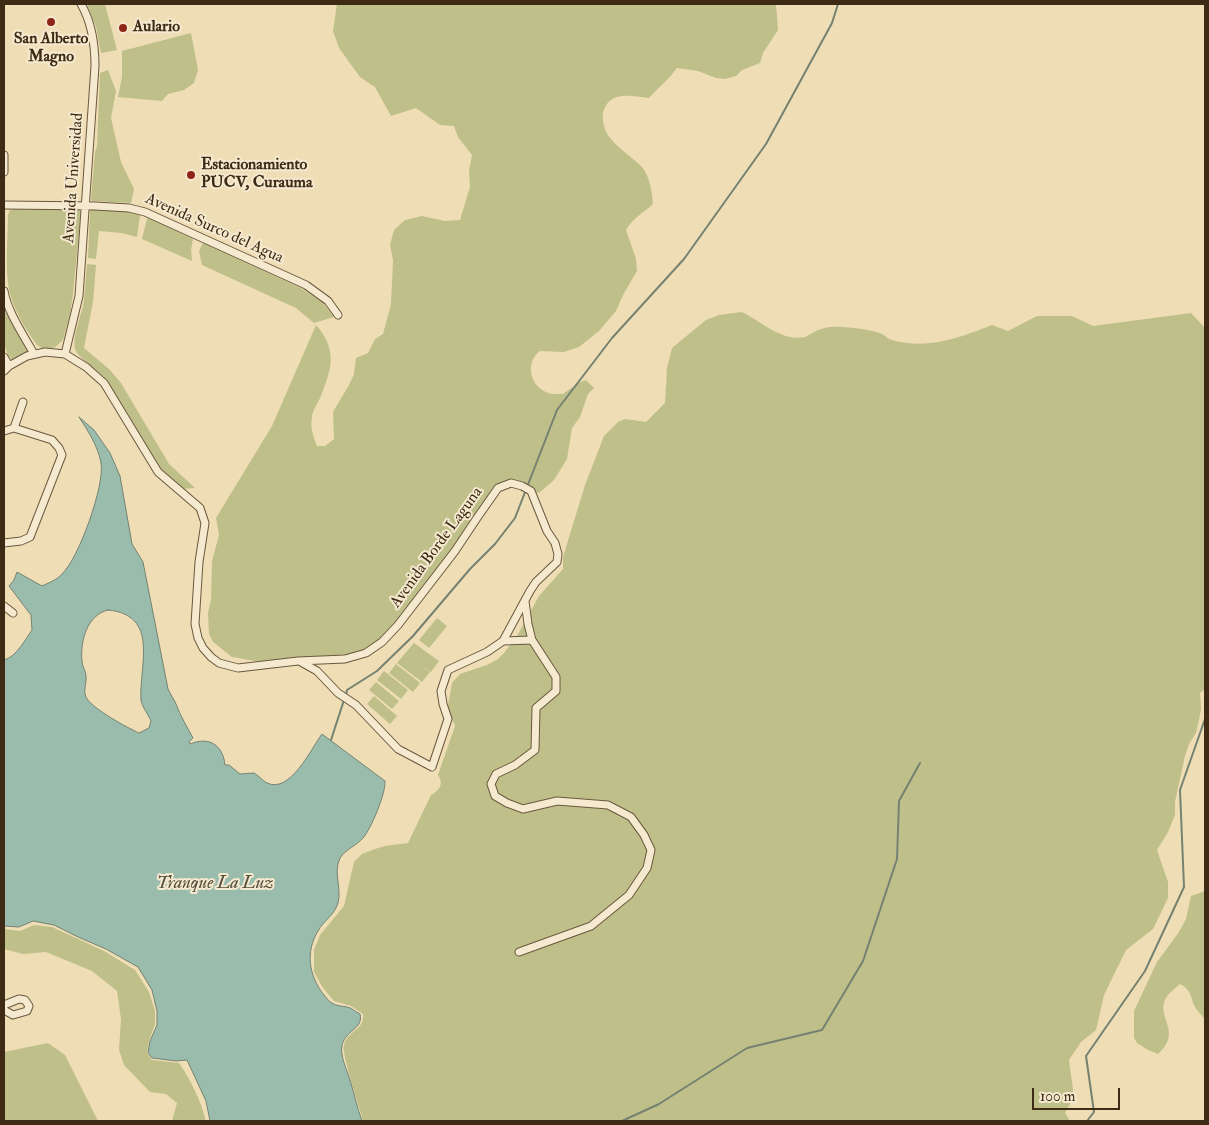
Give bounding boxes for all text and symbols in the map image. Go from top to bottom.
marker: San Alberto Magno [45,16,57,28]
place label: Aulario [133,18,180,38]
marker: Aulario [117,22,129,34]
place label: San Alberto Magno [14,30,88,68]
street label: Avenida Universidad [60,112,88,244]
place label: Estacionamiento PUCV, Curauma [201,156,312,194]
marker: Estacionamiento PUCV, Curauma [185,169,197,181]
street label: Avenida Surco del Agua [142,190,286,268]
street label: Avenida Borde Laguna [387,484,487,612]
water label: Tranque La Luz [157,873,273,895]
scale bar [1034,1078,1122,1110]
text: 100 m [1040,1087,1075,1106]

